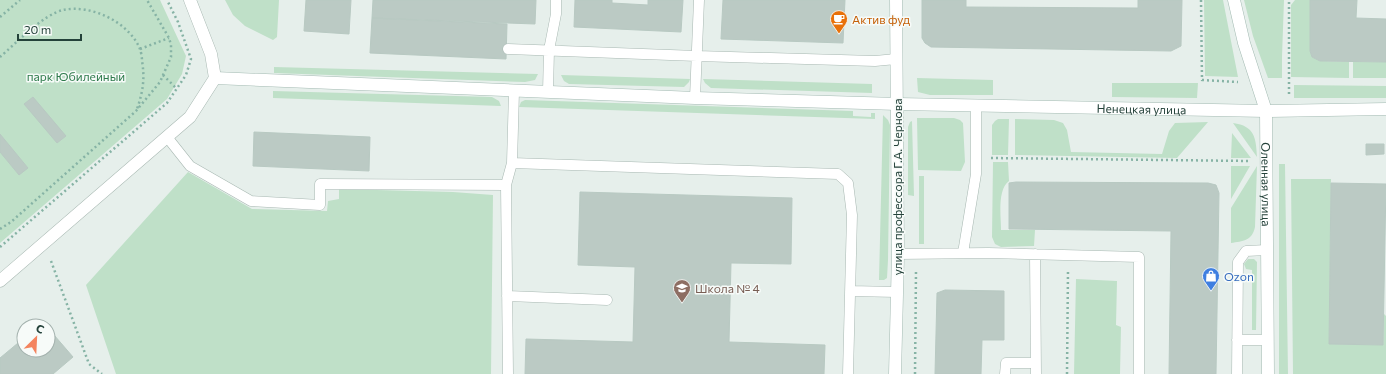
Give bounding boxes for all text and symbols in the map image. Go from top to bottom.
cafe icon: Актив фуд [829,9,849,34]
place label: Актив фуд [852,12,910,26]
scale bar [18,16,81,42]
text: 20 m [24,22,51,36]
park label: парк Юбилейный [27,69,125,83]
street label: улица профессора Г.А. Чернова [890,99,904,275]
street label: Ненецкая улица [1096,101,1186,116]
street label: Оленная улица [1259,142,1274,227]
shop icon: Ozon [1201,266,1221,291]
place label: Ozon [1224,269,1254,283]
school or university icon: Школа № 4 [672,278,692,303]
place label: Школа № 4 [695,281,760,295]
north arrow [16,318,56,358]
text: С [34,321,47,336]

